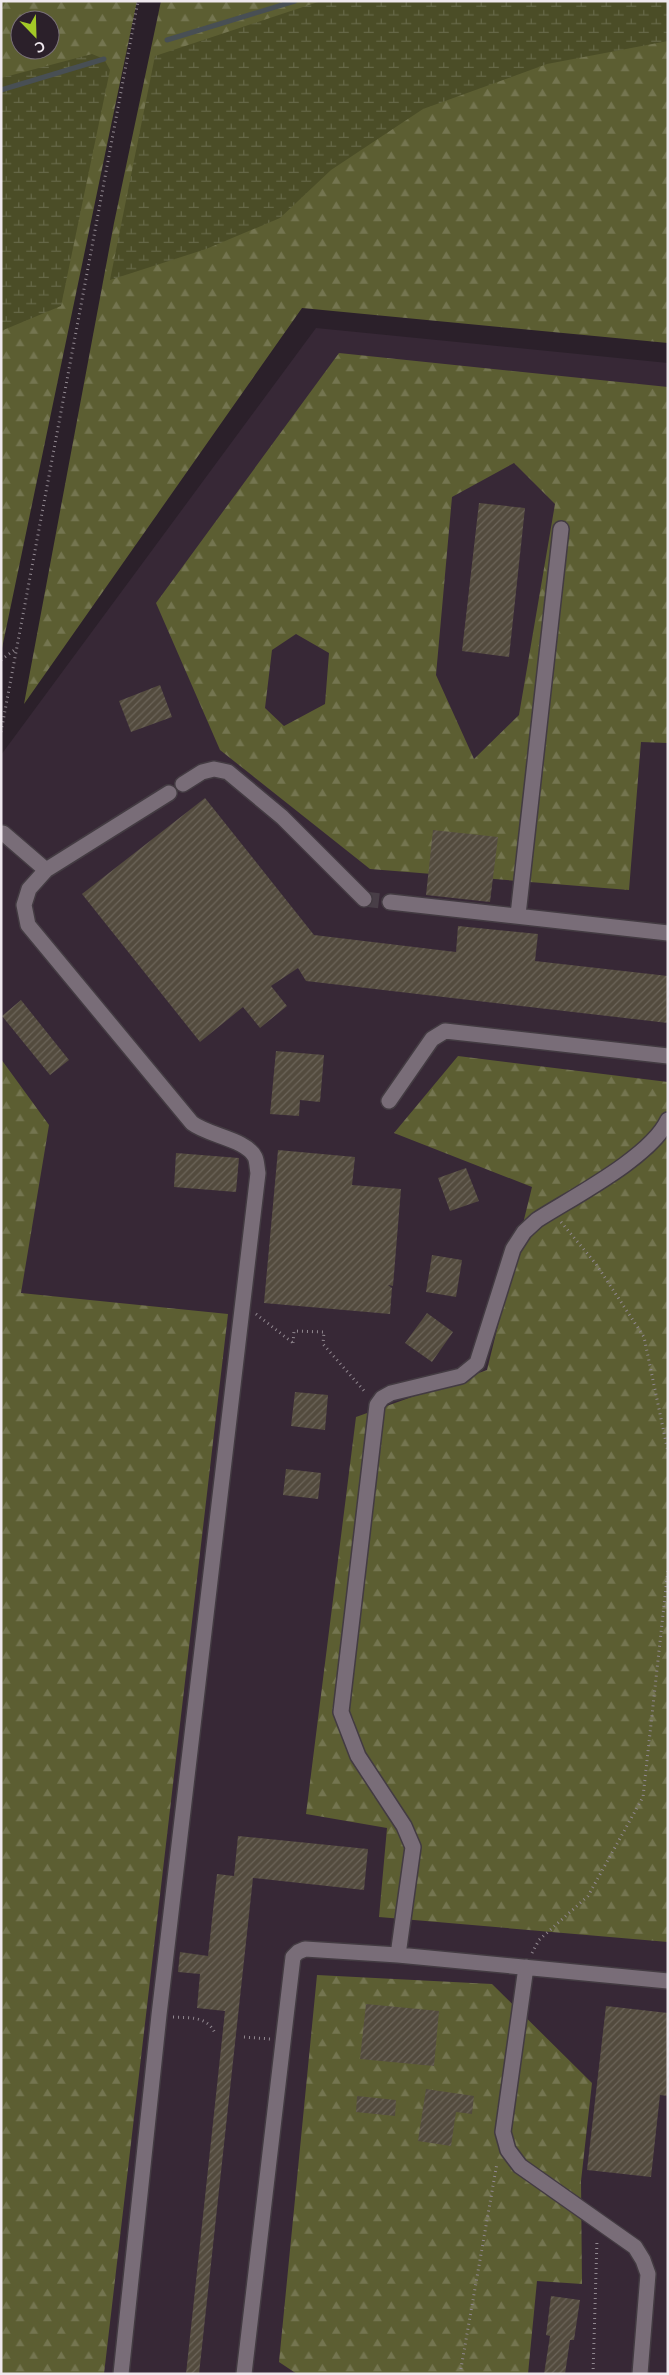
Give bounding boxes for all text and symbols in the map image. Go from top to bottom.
north arrow [10,10,60,60]
text: С [31,36,48,57]

